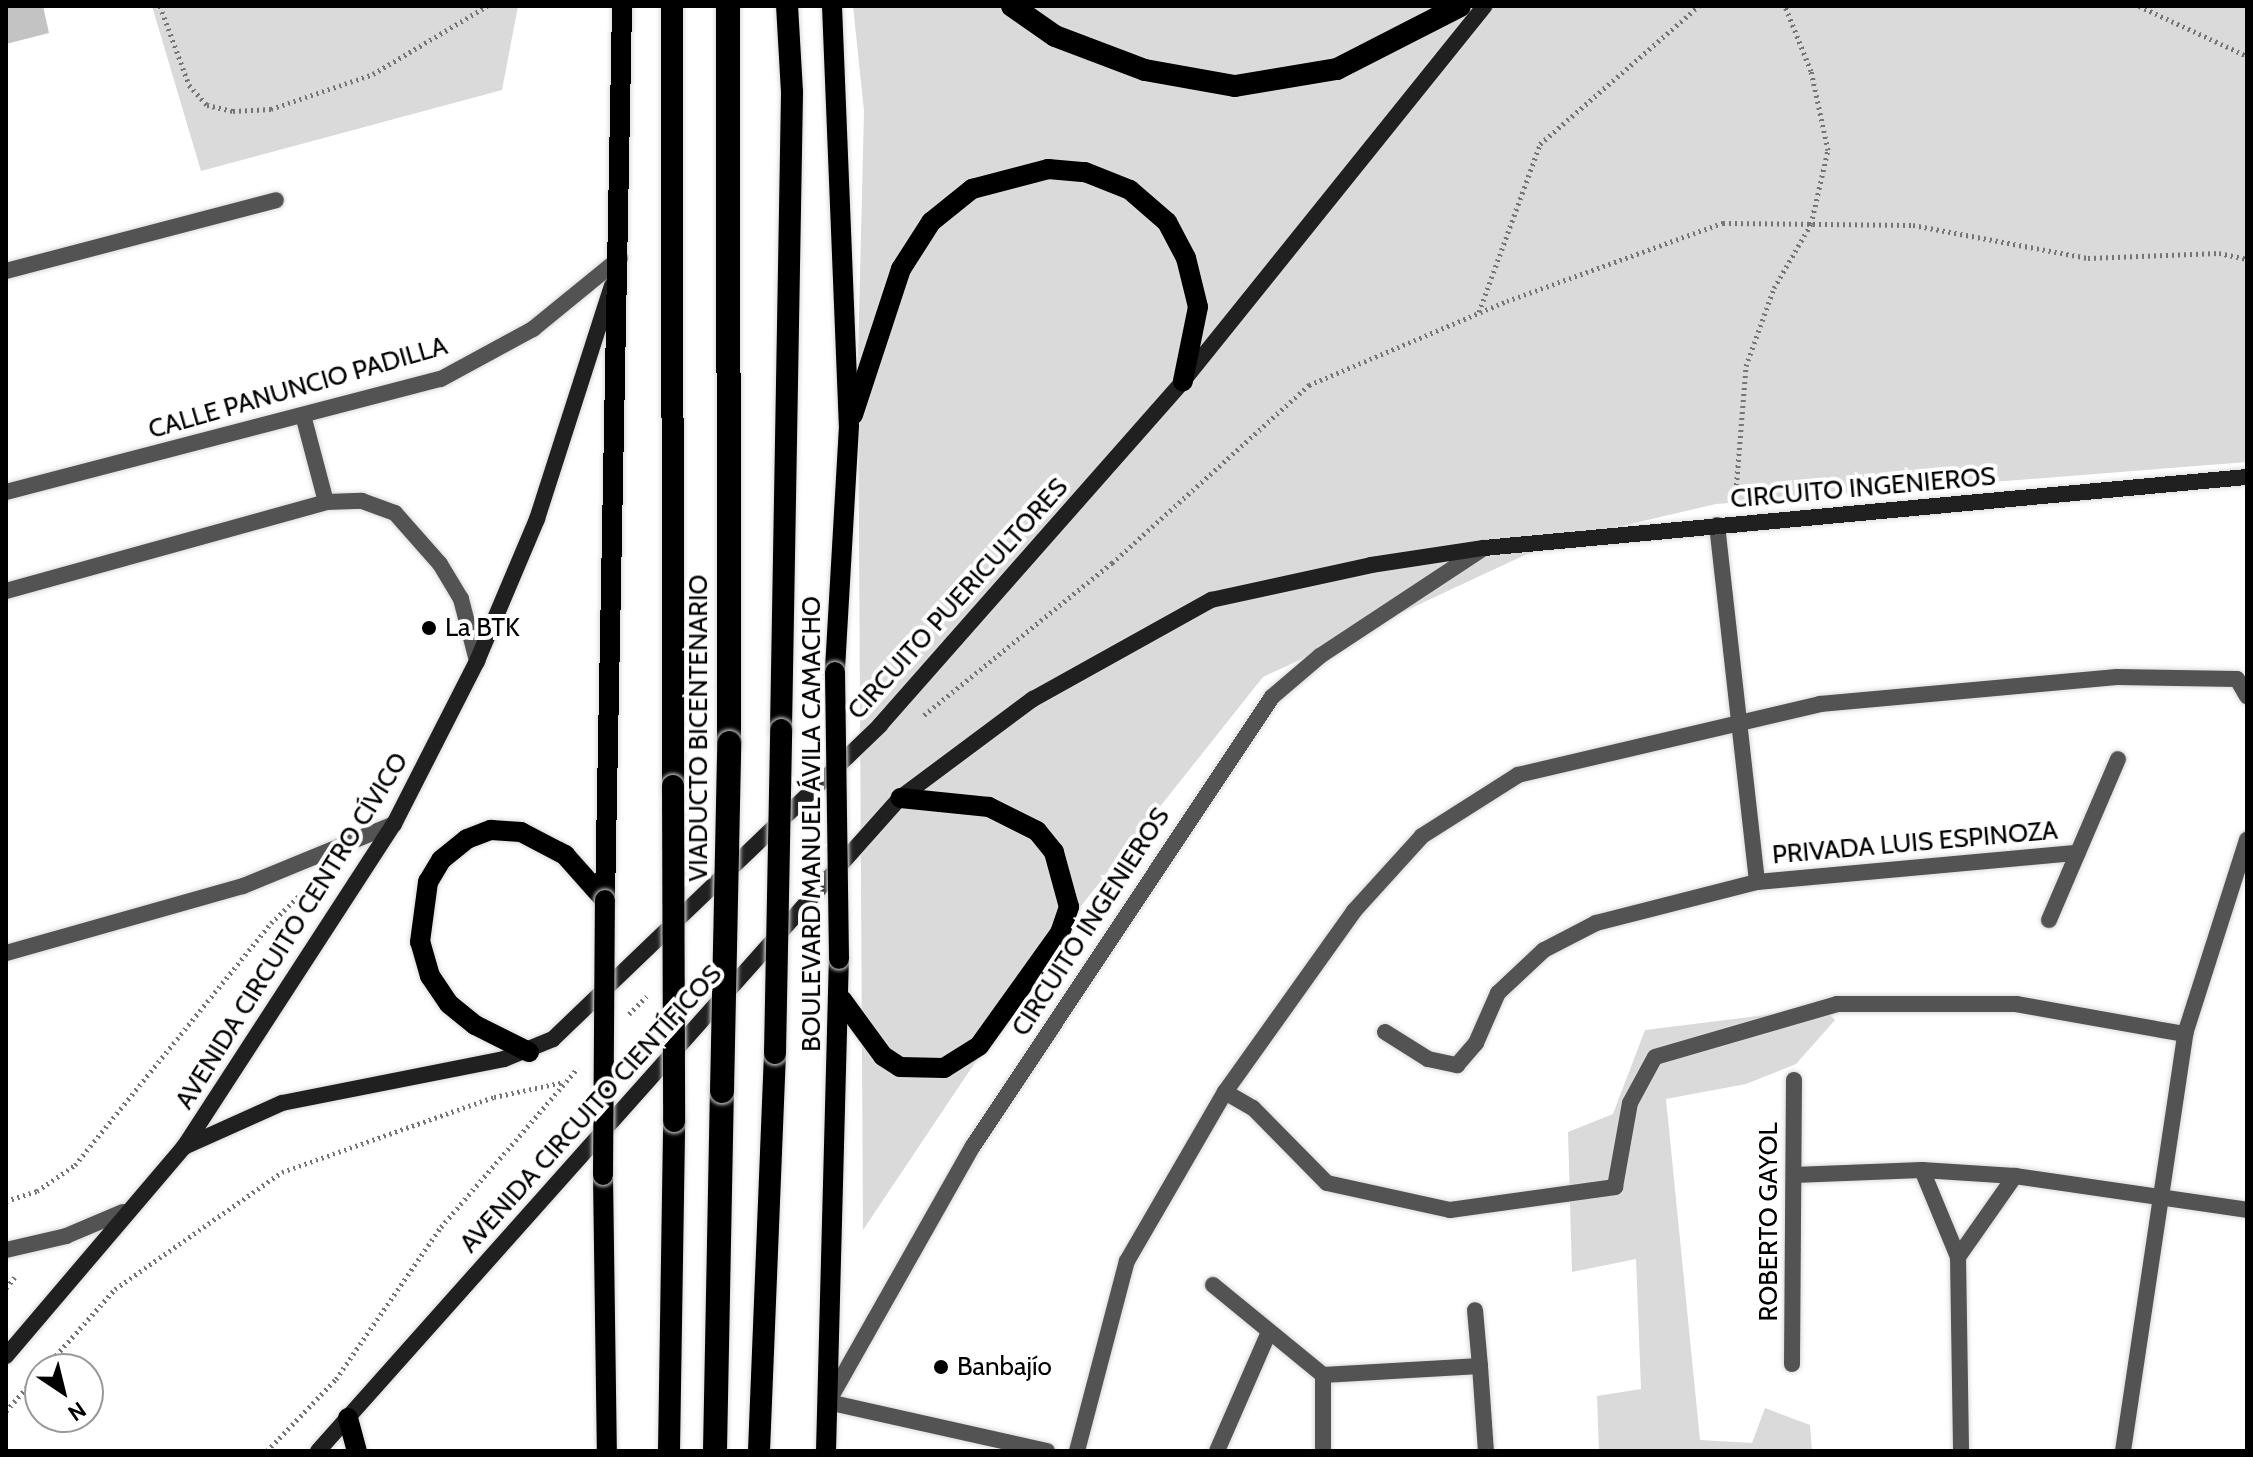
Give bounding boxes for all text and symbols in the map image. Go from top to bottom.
street label: CALLE PANUNCIO PADILLA [145,330,451,446]
street label: CIRCUITO INGENIEROS [1729,461,1997,515]
street label: CIRCUITO PUERICULTORES [841,472,1075,726]
street label: VIADUCTO BICENTENARIO [683,574,715,882]
street label: BOULEVARD MANUEL ÁVILA CAMACHO [796,596,828,1052]
place label: La BTK [445,612,520,644]
marker: La BTK [420,619,438,637]
street label: AVENIDA CIRCUITO CENTRO CÍVICO [169,747,415,1115]
street label: CIRCUITO INGENIEROS [1005,802,1177,1042]
street label: PRIVADA LUIS ESPINOZA [1771,815,2059,871]
street label: AVENIDA CIRCUITO CIENTÍFICOS [454,959,728,1259]
street label: ROBERTO GAYOL [1753,1122,1785,1322]
place label: Banbajío [957,1351,1052,1383]
north arrow [24,1353,104,1433]
marker: Banbajío [932,1358,950,1376]
text: N [63,1396,91,1427]

